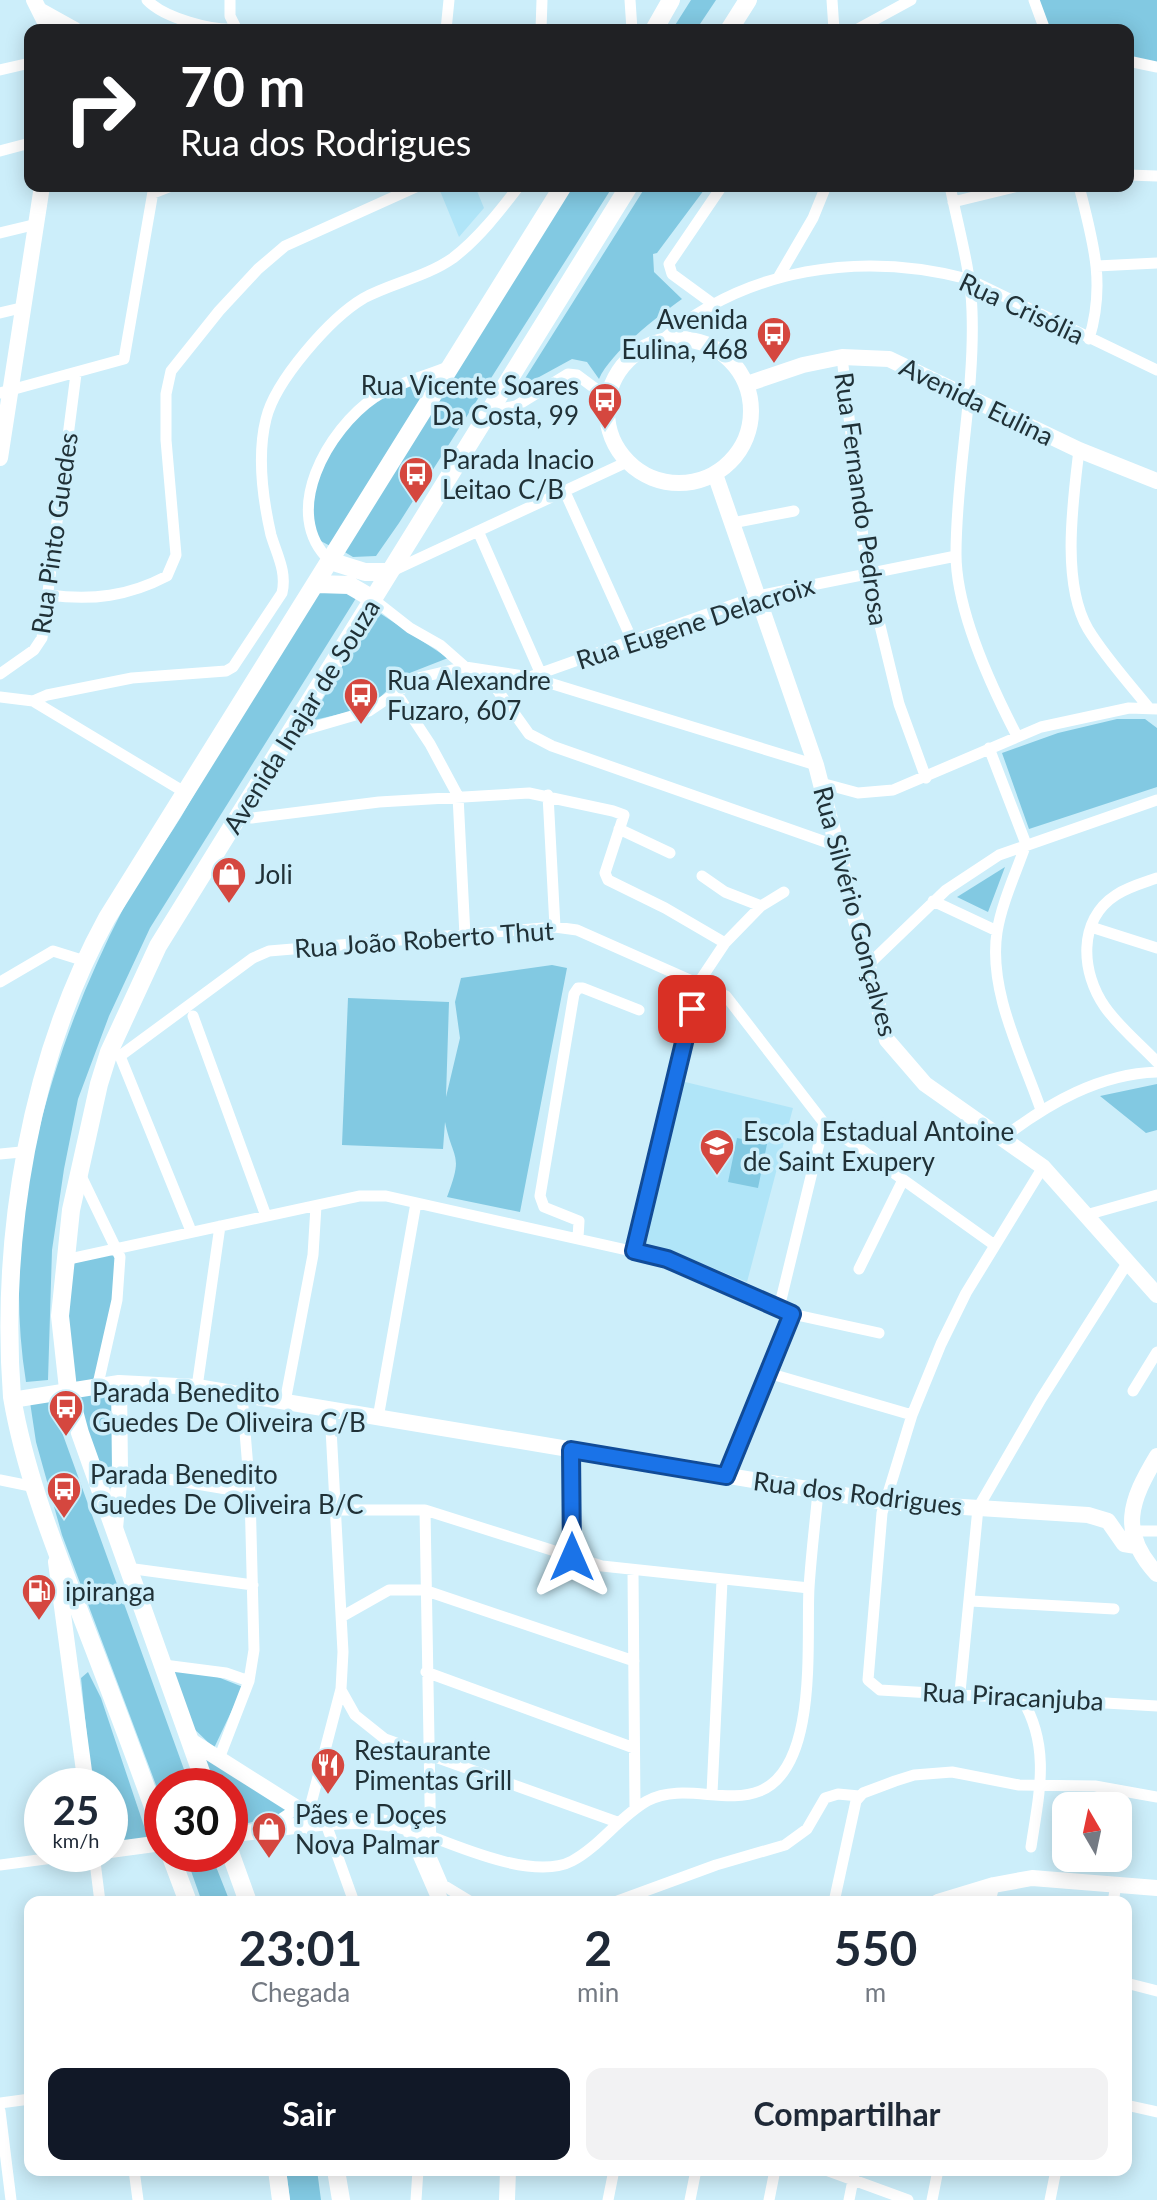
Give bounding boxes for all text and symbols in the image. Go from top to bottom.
text: 70 m [180,52,305,119]
icon: right [48,56,152,160]
text: Rua dos Rodrigues [180,120,471,164]
street label: Rua Crisólia [954,265,1090,351]
place label: Avenida Eulina, 468 [621,303,748,365]
bus stop icon: Avenida Eulina, 468 [755,315,793,365]
street label: Avenida Eulina [895,350,1059,452]
place label: Rua Vicente Soares Da Costa, 99 [361,369,579,431]
street label: Rua Fernando Pedrosa [828,370,896,628]
bus stop icon: Rua Vicente Soares Da Costa, 99 [586,381,624,431]
street label: Rua Pinto Guedes [24,430,84,636]
place label: Parada Inacio Leitao C/B [442,443,594,505]
bus stop icon: Parada Inacio Leitao C/B [397,455,435,505]
street label: Rua Eugene Delacroix [572,568,818,676]
street label: Avenida Inajar de Souza [216,593,386,839]
place label: Rua Alexandre Fuzaro, 607 [387,664,551,726]
bus stop icon: Rua Alexandre Fuzaro, 607 [342,676,380,726]
street label: Rua Silvério Gonçalves [807,782,905,1040]
shop icon: Joli [210,855,248,905]
place label: Joli [255,858,293,890]
street label: Rua João Roberto Thut [293,914,555,964]
pin [658,975,726,1043]
icon: arrive [670,987,714,1031]
place label: Escola Estadual Antoine de Saint Exupery [743,1115,1014,1177]
school or university icon: Escola Estadual Antoine de Saint Exupery [698,1127,736,1177]
place label: Parada Benedito Guedes De Oliveira C/B [92,1376,366,1438]
bus stop icon: Parada Benedito Guedes De Oliveira C/B [47,1388,85,1438]
place label: Parada Benedito Guedes De Oliveira B/C [90,1458,364,1520]
street label: Rua dos Rodrigues [752,1464,964,1522]
bus stop icon: Parada Benedito Guedes De Oliveira B/C [45,1470,83,1520]
position arrow [530,1515,614,1599]
fuel station icon: ipiranga [20,1572,58,1622]
place label: ipiranga [65,1575,155,1607]
street label: Rua Piracanjuba [921,1675,1105,1717]
place label: Restaurante Pimentas Grill [354,1734,512,1796]
restaurant icon: Restaurante Pimentas Grill [309,1746,347,1796]
speed limit sign: 30 [144,1768,248,1872]
text: 25 [53,1786,99,1834]
north arrow [1052,1792,1132,1872]
map controls [1052,1792,1132,1872]
place label: Pães e Doçes Nova Palmar [295,1798,447,1860]
shop icon: Pães e Doçes Nova Palmar [250,1810,288,1860]
text: km/h [53,1828,99,1852]
text: 23:01 [239,1919,362,1976]
text: 2 [584,1919,612,1976]
text: 550 [834,1919,917,1976]
text: Chegada [251,1976,350,2008]
text: min [577,1976,619,2008]
text: m [865,1976,886,2008]
button: Sair [48,2068,570,2160]
button: Compartilhar [586,2068,1108,2160]

